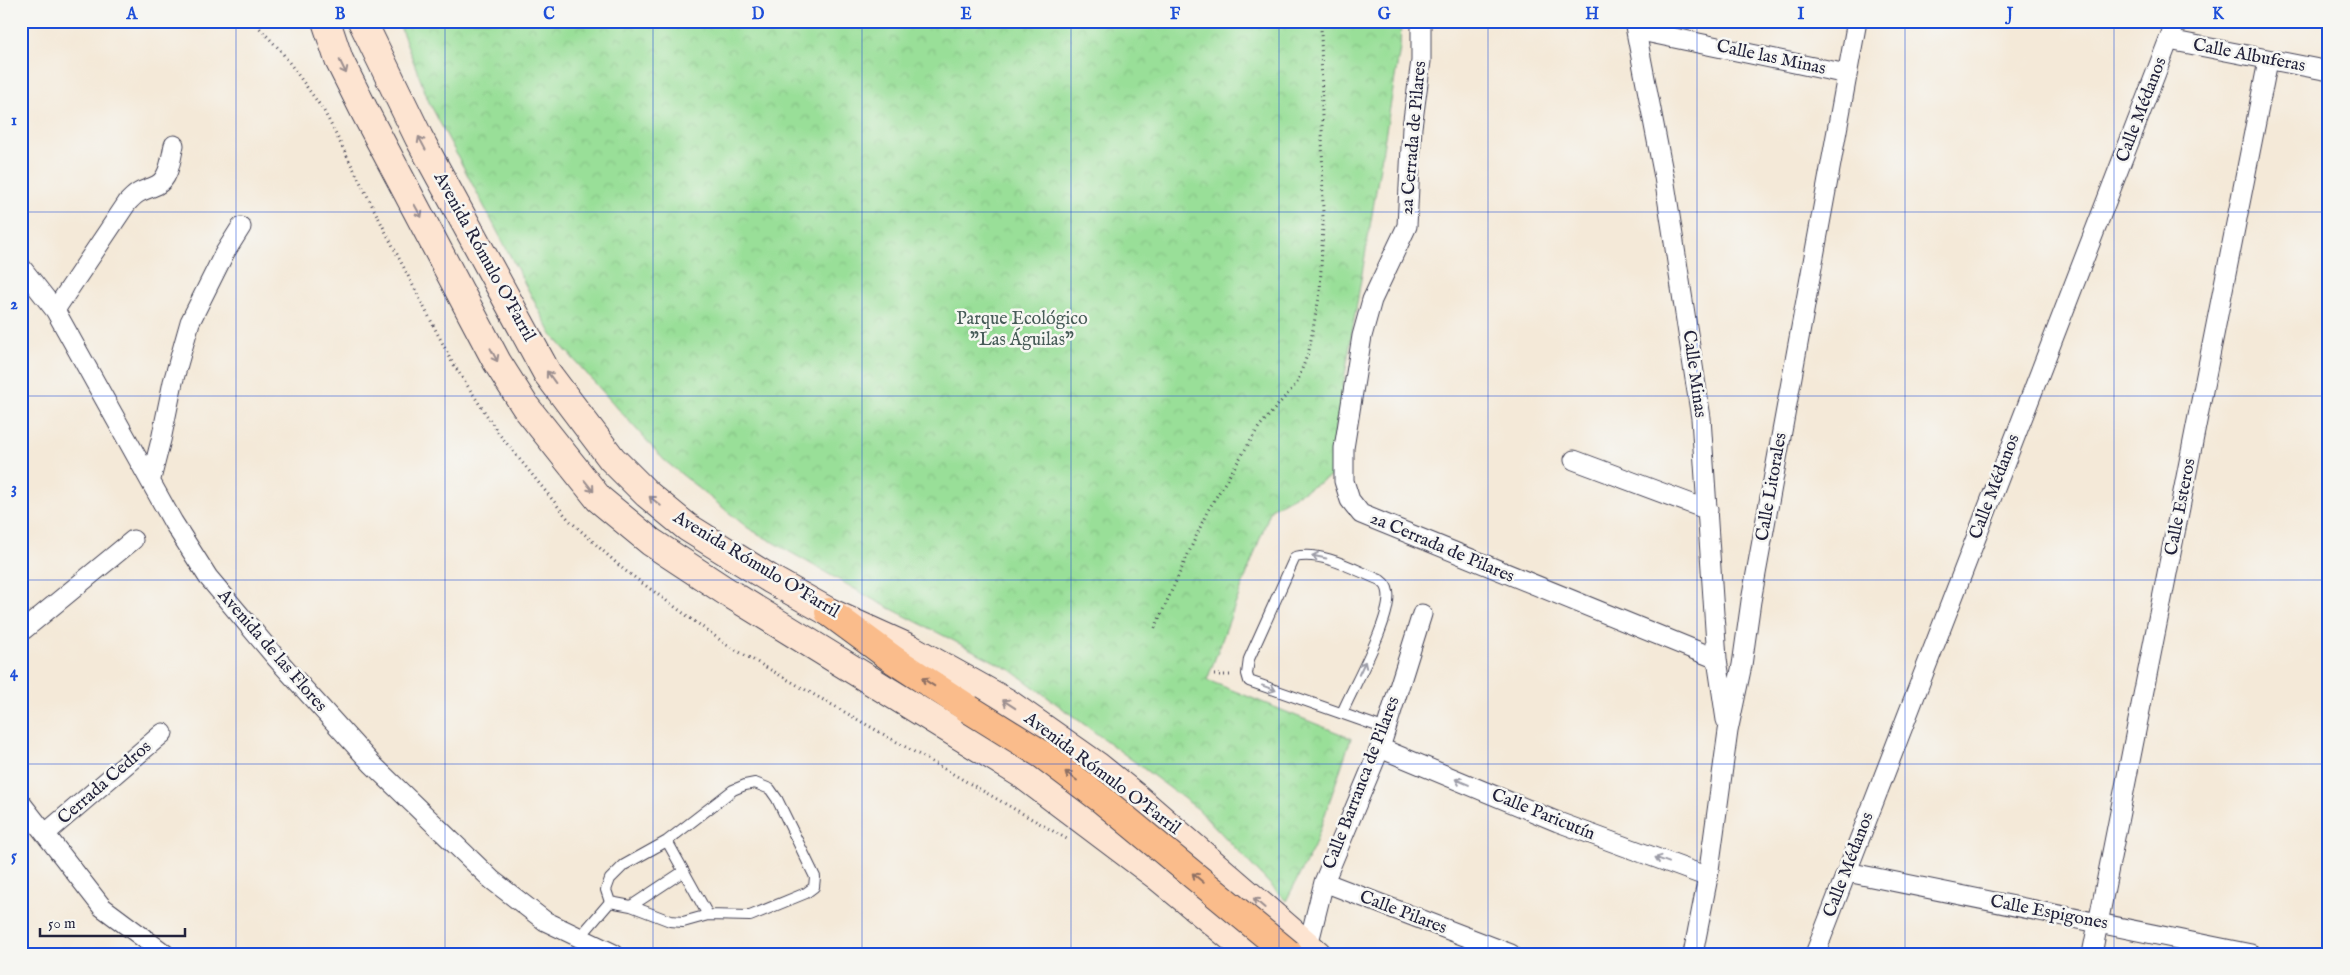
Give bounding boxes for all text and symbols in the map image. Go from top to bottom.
text: A [126,5,139,25]
text: B [335,5,346,25]
text: C [543,5,555,25]
text: D [752,5,765,25]
text: E [960,5,972,25]
text: F [1170,5,1181,25]
text: G [1378,5,1391,25]
text: H [1585,5,1599,25]
text: I [1798,5,1805,25]
text: J [2005,5,2014,25]
text: K [2212,5,2225,25]
street label: Calle Albuferas [2191,34,2307,78]
street label: Calle las Minas [1714,35,1828,81]
street label: Calle Médanos [2111,54,2173,166]
one-way arrow [339,59,348,74]
street label: 2a Cerrada de Pilares [1396,60,1432,216]
text: 1 [11,111,17,131]
one-way arrow [417,136,426,151]
street label: Avenida Rómulo O'Farril [427,167,540,346]
one-way arrow [414,203,423,218]
text: 2 [10,295,18,315]
park label: Parque Ecológico "Las Águilas" [956,308,1088,352]
street label: Calle Minas [1676,329,1712,419]
one-way arrow [489,347,499,362]
one-way arrow [546,370,556,384]
street label: Calle Litorales [1751,431,1793,543]
street label: Calle Médanos [1964,431,2026,543]
street label: Calle Esteros [2160,456,2202,558]
text: 3 [11,479,17,499]
one-way arrow [583,479,594,492]
one-way arrow [648,496,662,506]
street label: Avenida Rómulo O'Farril [668,506,843,624]
street label: 2a Cerrada de Pilares [1366,507,1518,589]
one-way arrow [1311,552,1327,562]
street label: Avenida de las Flores [212,584,332,717]
one-way arrow [1358,661,1368,676]
text: 4 [10,663,19,683]
one-way arrow [921,677,935,688]
one-way arrow [1261,684,1276,693]
street label: Calle Barranca de Pilares [1318,693,1406,873]
one-way arrow [1002,699,1016,709]
street label: Avenida Rómulo O'Farril [1018,707,1185,840]
street label: Cerrada Cedros [53,736,157,830]
one-way arrow [1065,771,1078,782]
one-way arrow [1455,777,1470,786]
street label: Calle Paricutín [1488,784,1599,846]
street label: Calle Médanos [1818,809,1880,921]
text: 5 [11,847,17,867]
one-way arrow [1655,855,1671,864]
one-way arrow [1192,872,1205,883]
street label: Calle Pilares [1356,886,1450,940]
street label: Calle Espigones [1988,890,2110,936]
one-way arrow [1253,897,1266,909]
scale bar [40,905,185,937]
text: 50 m [48,914,76,933]

